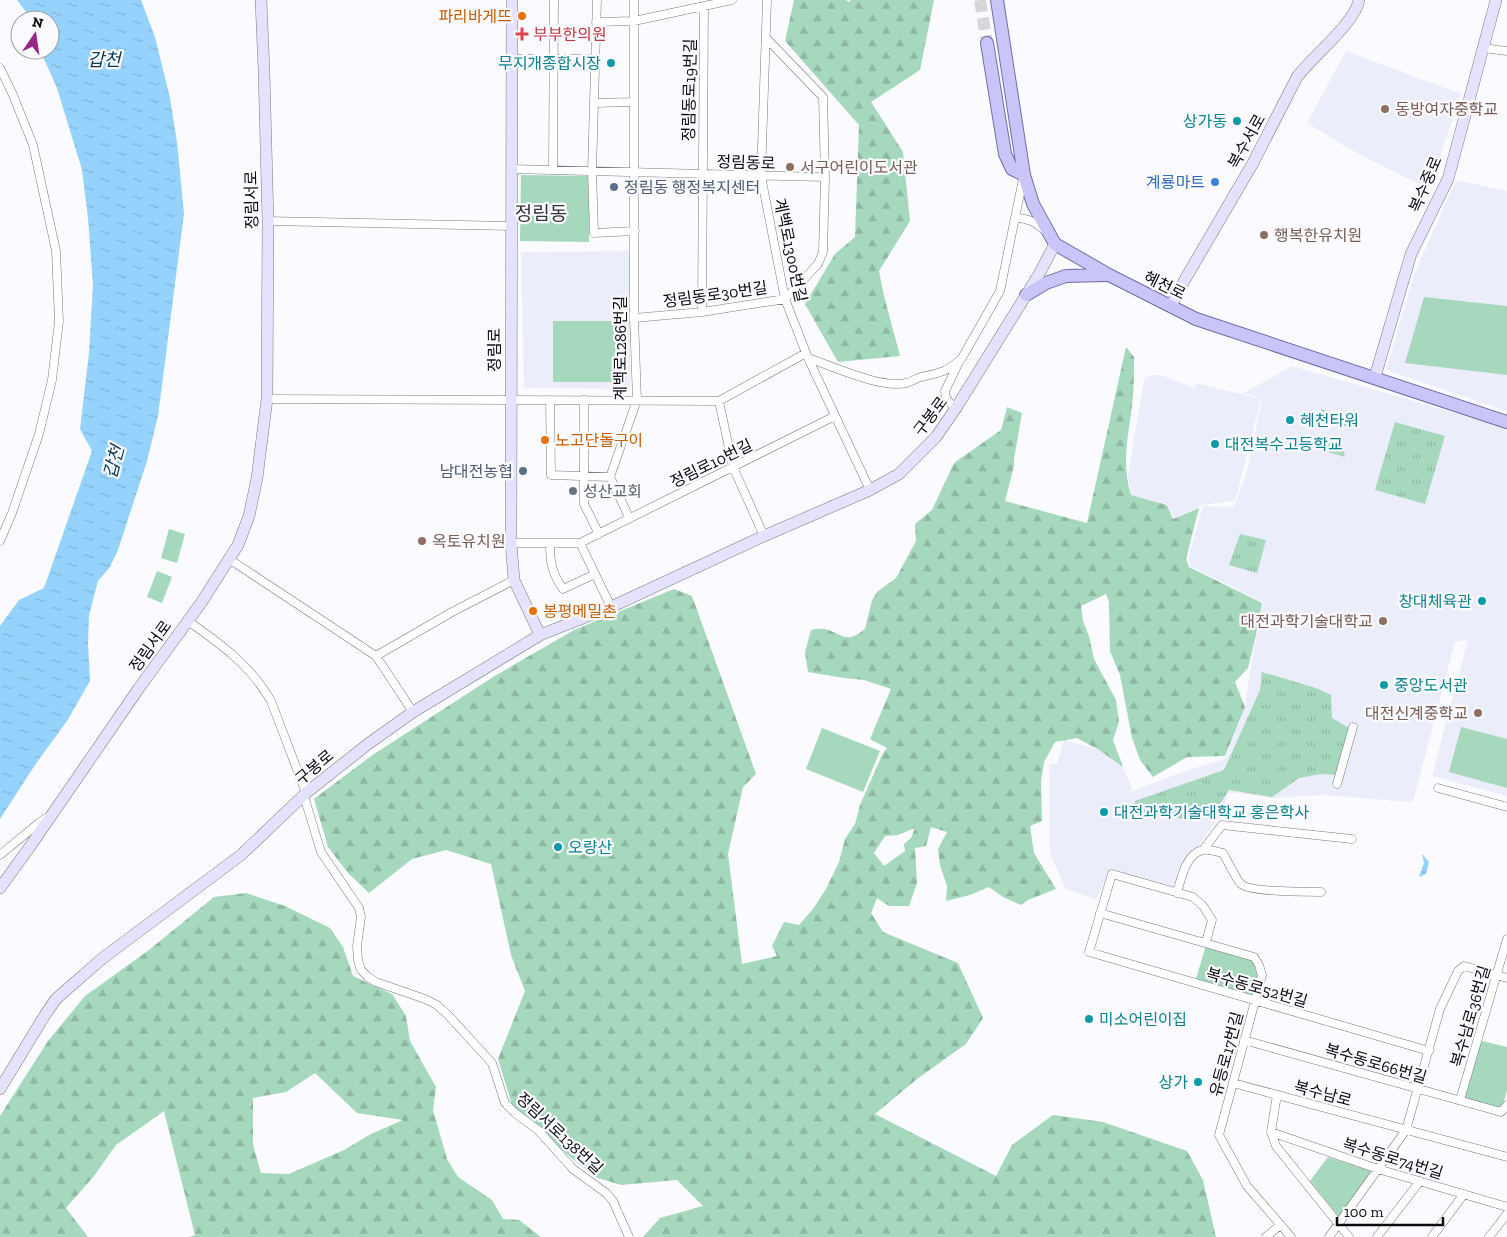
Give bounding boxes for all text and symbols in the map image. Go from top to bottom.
place label: 파리바게뜨 [438,7,512,26]
north arrow [10,10,60,60]
marker: 파리바게뜨 [516,10,528,22]
text: N [31,13,45,32]
place label: 부부한의원 [533,25,607,44]
marker: 부부한의원 [515,27,529,41]
street label: 정림동로19번길 [679,38,700,142]
water label: 갑천 [87,49,123,71]
place label: 무지개종합시장 [498,54,601,73]
marker: 무지개종합시장 [605,57,617,69]
place label: 동방여자중학교 [1395,100,1498,119]
marker: 동방여자중학교 [1379,103,1391,115]
street label: 복수서로 [1224,111,1269,172]
place label: 상가동 [1183,112,1227,131]
marker: 상가동 [1231,115,1243,127]
street label: 정림동로 [716,152,776,173]
street label: 복수중로 [1405,153,1446,215]
place label: 서구어린이도서관 [800,158,918,177]
marker: 서구어린이도서관 [784,161,796,173]
street label: 정림서로 [241,170,262,230]
place label: 계룡마트 [1146,173,1205,192]
marker: 계룡마트 [1209,176,1221,188]
place label: 정림동 행정복지센터 [624,178,760,197]
marker: 정림동 행정복지센터 [608,181,620,193]
street label: 계백로1300번길 [770,196,811,304]
district label: 정림동 [515,202,567,225]
place label: 행복한유치원 [1274,226,1362,245]
marker: 행복한유치원 [1258,229,1270,241]
street label: 혜천로 [1141,267,1189,304]
street label: 정림동로30번길 [662,278,769,311]
street label: 계백로1286번길 [611,295,630,401]
street label: 정림로 [485,328,504,372]
street label: 구봉로 [910,393,951,440]
place label: 혜천타워 [1300,411,1359,430]
marker: 혜천타워 [1284,414,1296,426]
place label: 노고단돌구이 [555,431,643,450]
marker: 노고단돌구이 [539,434,551,446]
street label: 정림로10번길 [667,435,755,491]
place label: 대전복수고등학교 [1225,435,1343,454]
marker: 대전복수고등학교 [1209,438,1221,450]
water label: 갑천 [99,441,130,481]
place label: 남대전농협 [439,462,513,481]
marker: 남대전농협 [517,465,529,477]
place label: 성산교회 [583,482,642,501]
marker: 성산교회 [567,485,579,497]
place label: 옥토유치원 [432,532,506,551]
marker: 옥토유치원 [416,535,428,547]
place label: 창대체육관 [1398,592,1472,611]
marker: 창대체육관 [1476,595,1488,607]
place label: 봉평메밀촌 [543,602,617,621]
marker: 봉평메밀촌 [527,605,539,617]
place label: 대전과학기술대학교 [1241,612,1373,631]
marker: 대전과학기술대학교 [1377,615,1389,627]
street label: 정림서로 [125,617,176,676]
place label: 중앙도서관 [1394,676,1468,695]
marker: 중앙도서관 [1378,679,1390,691]
place label: 대전신계중학교 [1365,704,1468,723]
marker: 대전신계중학교 [1472,707,1484,719]
street label: 구봉로 [291,746,338,789]
place label: 대전과학기술대학교 홍은학사 [1114,803,1309,822]
marker: 대전과학기술대학교 홍은학사 [1098,806,1110,818]
place label: 오량산 [568,838,612,857]
marker: 오량산 [552,841,564,853]
street label: 복수남로36번길 [1447,963,1494,1069]
street label: 복수동로52번길 [1204,964,1310,1011]
place label: 미소어린이집 [1099,1010,1187,1029]
street label: 유등로17번길 [1206,1010,1247,1099]
marker: 미소어린이집 [1083,1013,1095,1025]
street label: 복수동로66번길 [1323,1040,1429,1087]
place label: 상가 [1159,1073,1188,1092]
marker: 상가 [1192,1076,1204,1088]
street label: 복수남로 [1292,1077,1354,1110]
street label: 정림서로138번길 [513,1089,607,1178]
street label: 복수동로74번길 [1340,1134,1445,1183]
scale bar [1337,1194,1443,1226]
text: 100 m [1344,1203,1383,1221]

